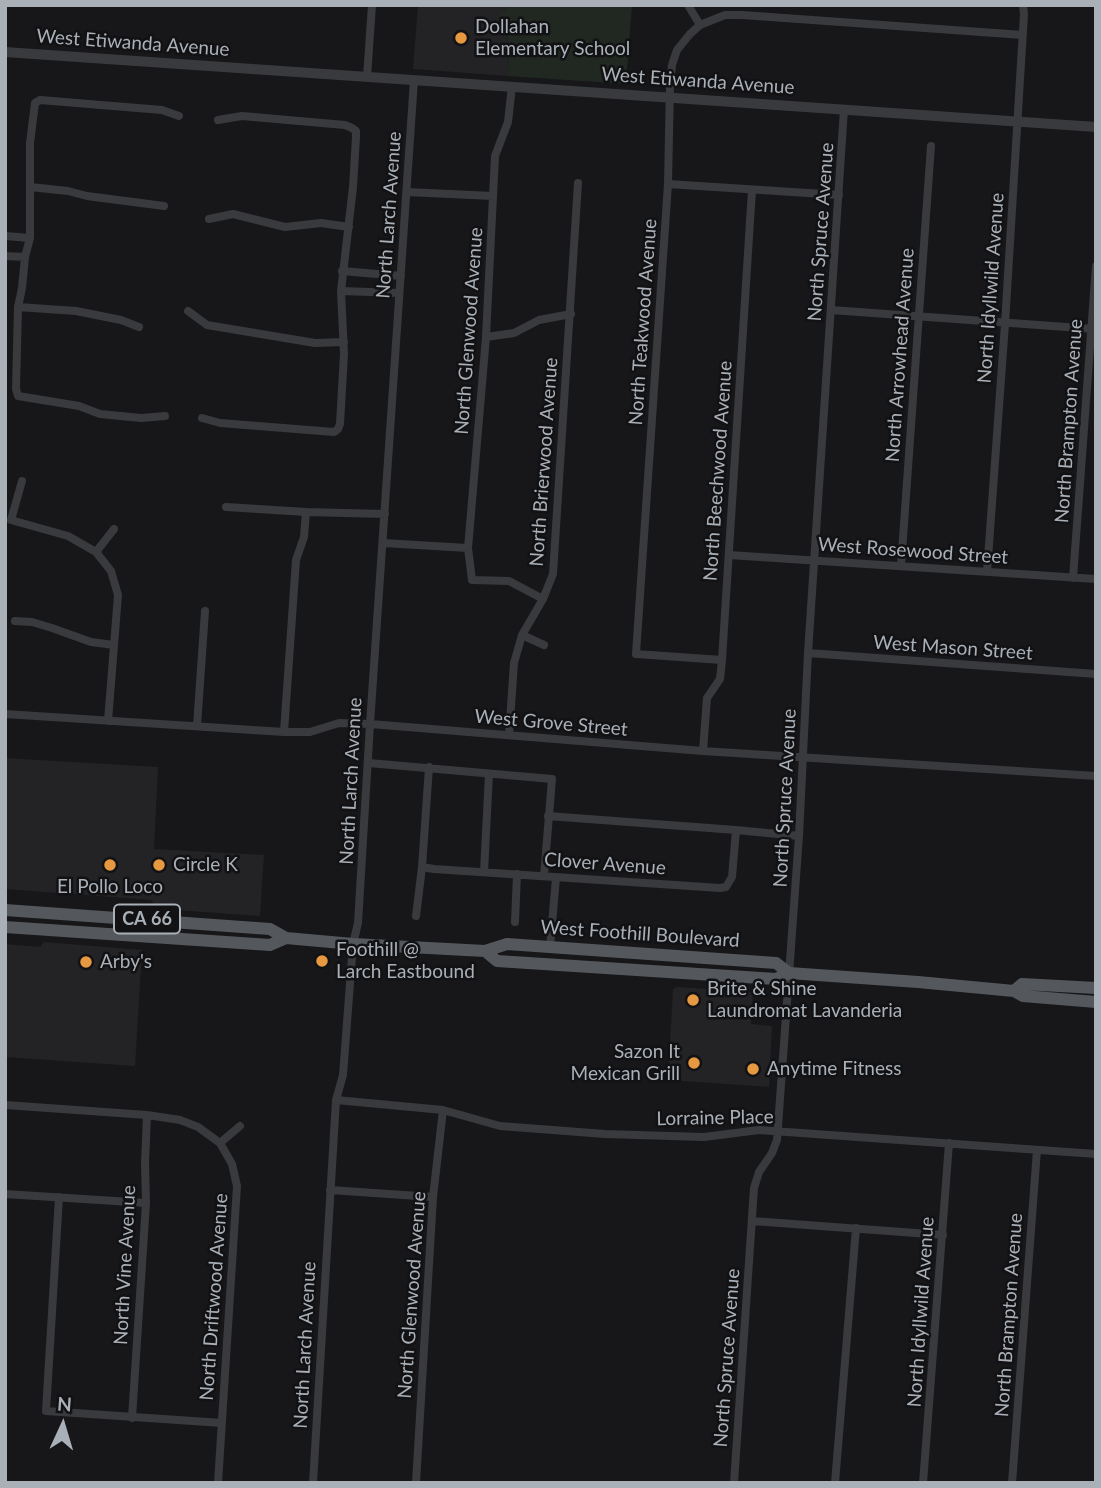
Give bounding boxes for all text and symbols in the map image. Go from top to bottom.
place label: Dollahan Elementary School [475,16,630,60]
street label: West Etiwanda Avenue [36,25,230,61]
marker: Dollahan Elementary School [453,30,469,46]
street label: West Etiwanda Avenue [601,63,795,99]
street label: North Larch Avenue [372,131,406,299]
street label: North Spruce Avenue [803,142,839,322]
street label: North Idyllwild Avenue [973,192,1009,384]
street label: North Teakwood Avenue [624,218,662,426]
street label: North Glenwood Avenue [450,227,488,435]
street label: North Arrowhead Avenue [881,247,919,463]
street label: North Brampton Avenue [1050,318,1088,524]
street label: North Brierwood Avenue [525,357,563,567]
street label: North Beechwood Avenue [699,360,737,582]
street label: West Rosewood Street [817,533,1009,569]
street label: West Mason Street [872,631,1034,665]
street label: North Larch Avenue [335,697,367,865]
street label: West Grove Street [473,705,629,741]
street label: North Spruce Avenue [769,708,801,888]
street label: Clover Avenue [543,848,667,880]
place label: Circle K [173,854,238,876]
marker: El Pollo Loco [102,857,118,873]
marker: Circle K [151,857,167,873]
place label: El Pollo Loco [57,876,163,898]
road number: CA 66 [114,904,180,934]
street label: West Foothill Boulevard [540,916,740,952]
place label: Foothill @ Larch Eastbound [336,939,475,983]
place label: Arby's [100,951,152,973]
marker: Foothill @ Larch Eastbound [314,953,330,969]
marker: Arby's [78,954,94,970]
place label: Brite & Shine Laundromat Lavanderia [707,978,902,1022]
marker: Brite & Shine Laundromat Lavanderia [685,992,701,1008]
place label: Sazon It Mexican Grill [571,1041,680,1085]
marker: Sazon It Mexican Grill [686,1055,702,1071]
place label: Anytime Fitness [767,1058,901,1080]
marker: Anytime Fitness [745,1061,761,1077]
street label: Lorraine Place [656,1106,774,1130]
street label: North Vine Avenue [109,1185,141,1345]
street label: North Glenwood Avenue [393,1191,431,1399]
street label: North Driftwood Avenue [195,1193,233,1401]
street label: North Brampton Avenue [990,1212,1028,1418]
street label: North Idyllwild Avenue [903,1216,939,1408]
street label: North Larch Avenue [289,1261,321,1429]
street label: North Spruce Avenue [709,1268,745,1448]
north arrow [28,1390,98,1460]
text: N [56,1392,73,1416]

